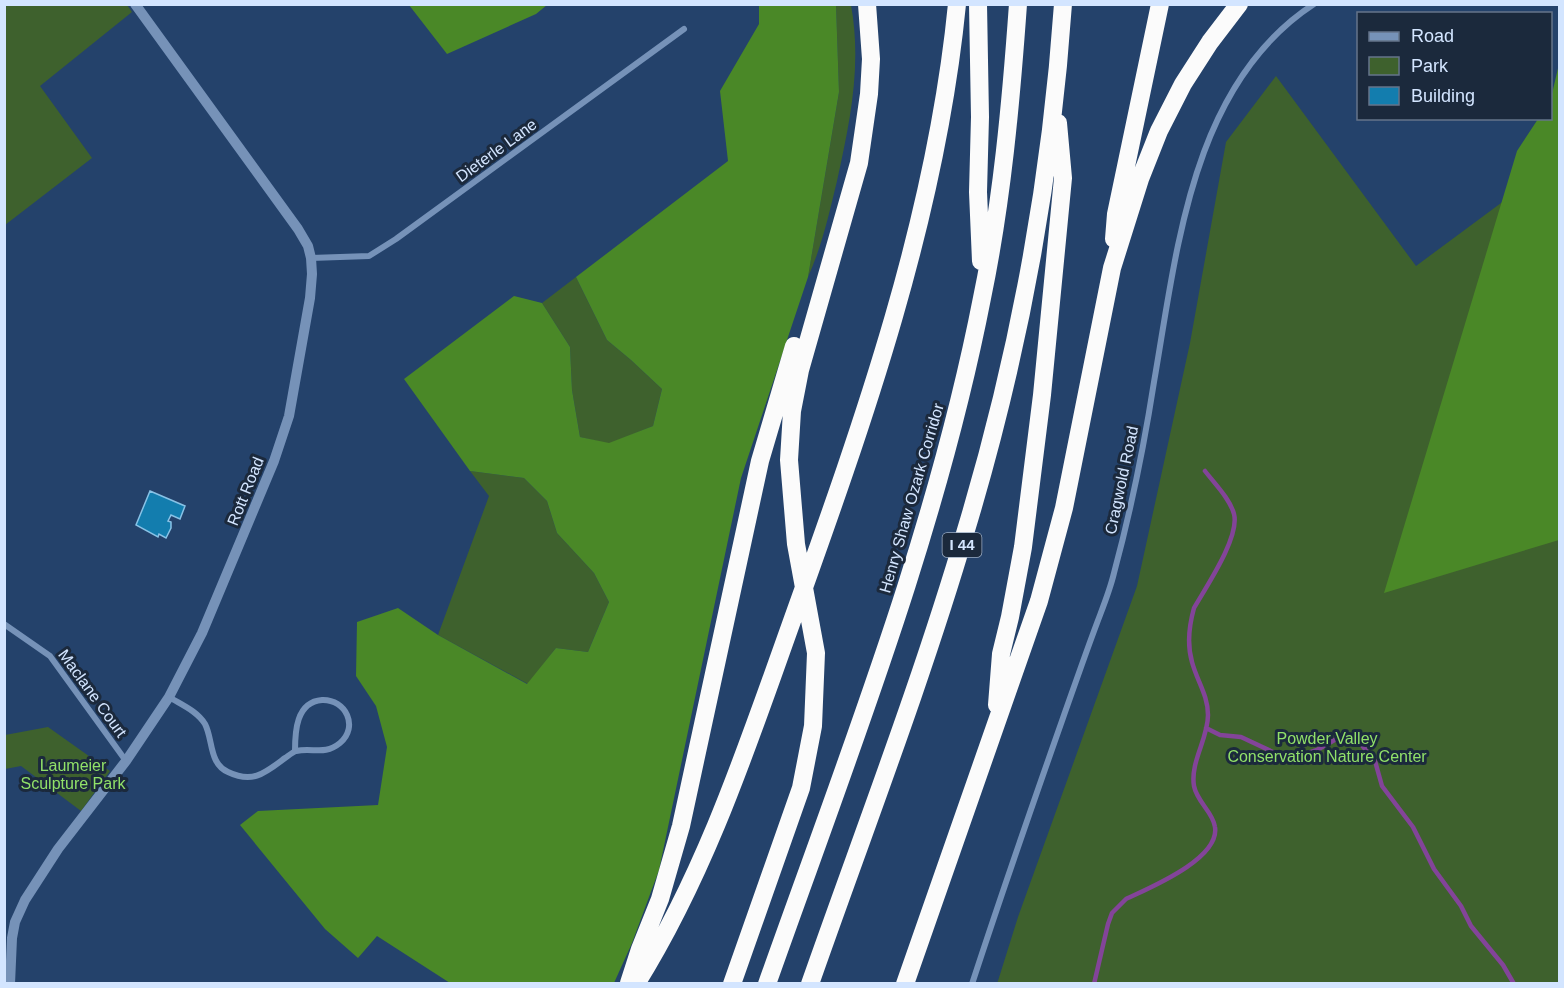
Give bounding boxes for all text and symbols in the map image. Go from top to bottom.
legend [1357,12,1552,120]
text: Road [1411,26,1454,46]
text: Park [1411,56,1449,76]
text: Building [1411,86,1475,106]
street label: Dieterle Lane [453,115,540,185]
street label: Henry Shaw Ozark Corridor [876,401,947,595]
street label: Cragwold Road [1102,424,1141,536]
street label: Rott Road [224,455,267,528]
road number: I 44 [942,533,982,557]
street label: Maclane Court [55,646,130,741]
park label: Powder Valley Conservation Nature Center [1227,730,1427,765]
park label: Laumeier Sculpture Park [21,757,126,792]

